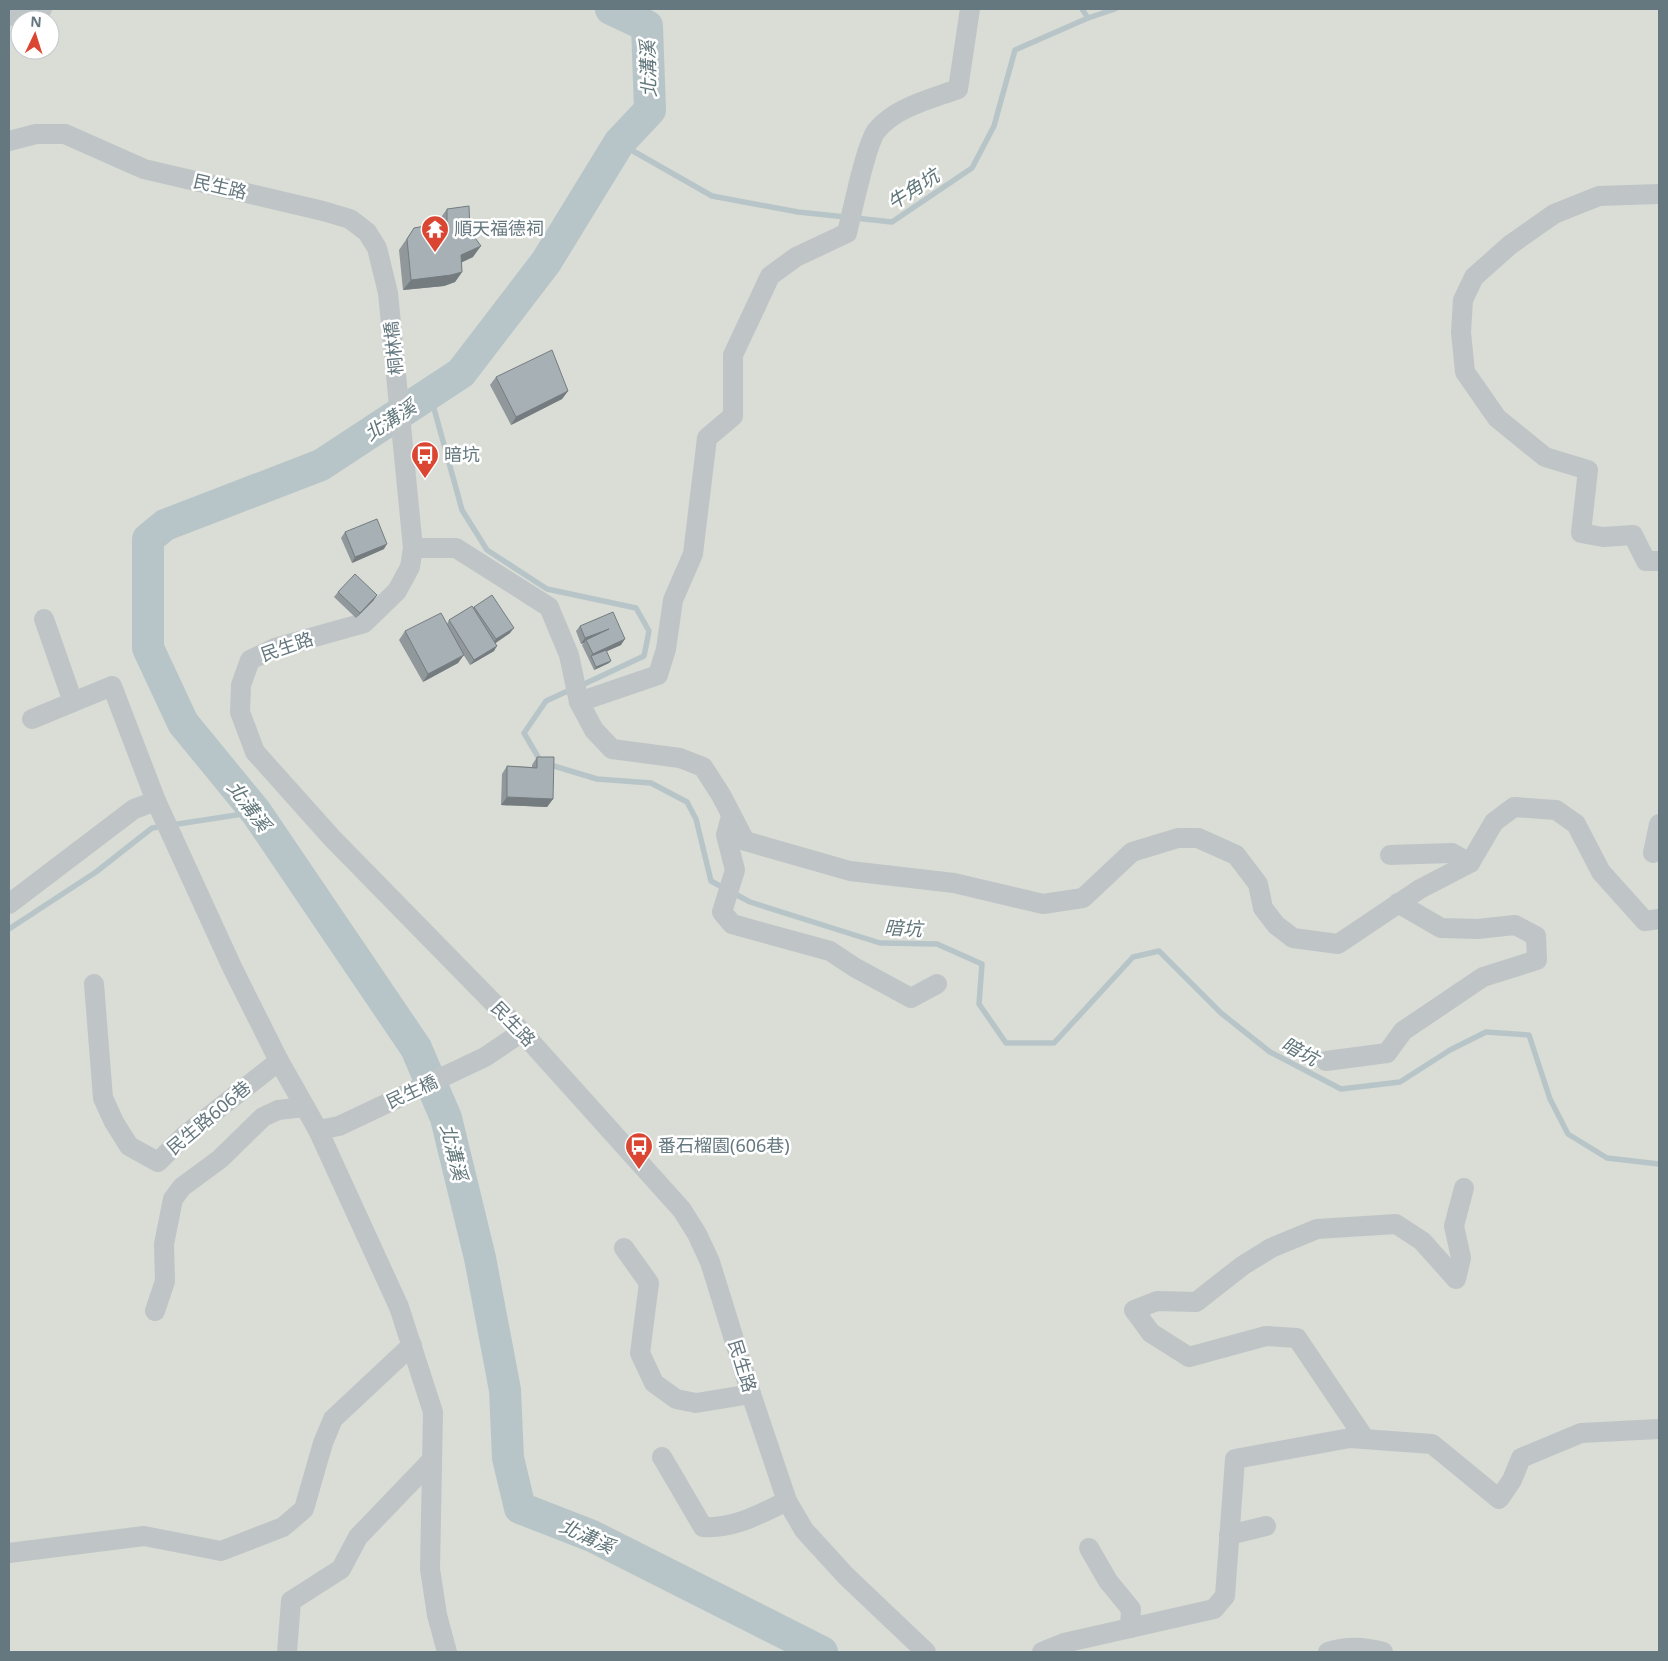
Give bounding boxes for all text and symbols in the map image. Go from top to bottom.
north arrow [10,10,60,60]
text: N [30,12,42,31]
water label: 北溝溪 [634,37,662,98]
water label: 牛角坑 [882,161,946,215]
street label: 民生路 [191,168,249,204]
temple icon: 順天福德祠 [420,214,450,253]
place label: 順天福德祠 [454,216,544,240]
street label: 桐林橋 [378,320,408,376]
water label: 北溝溪 [359,392,423,446]
bus stop icon: 暗坑 [410,440,440,479]
place label: 暗坑 [444,442,480,466]
street label: 民生路 [257,626,316,666]
water label: 北溝溪 [221,775,278,839]
water label: 暗坑 [883,914,926,942]
street label: 民生路 [486,996,541,1051]
water label: 暗坑 [1277,1031,1326,1073]
street label: 民生橋 [382,1069,441,1113]
street label: 民生路606巷 [161,1075,255,1159]
water label: 北溝溪 [434,1121,474,1186]
bus stop icon: 番石榴園(606巷) [624,1131,654,1170]
place label: 番石榴園(606巷) [658,1133,790,1157]
street label: 民生路 [724,1336,762,1395]
water label: 北溝溪 [556,1513,621,1561]

